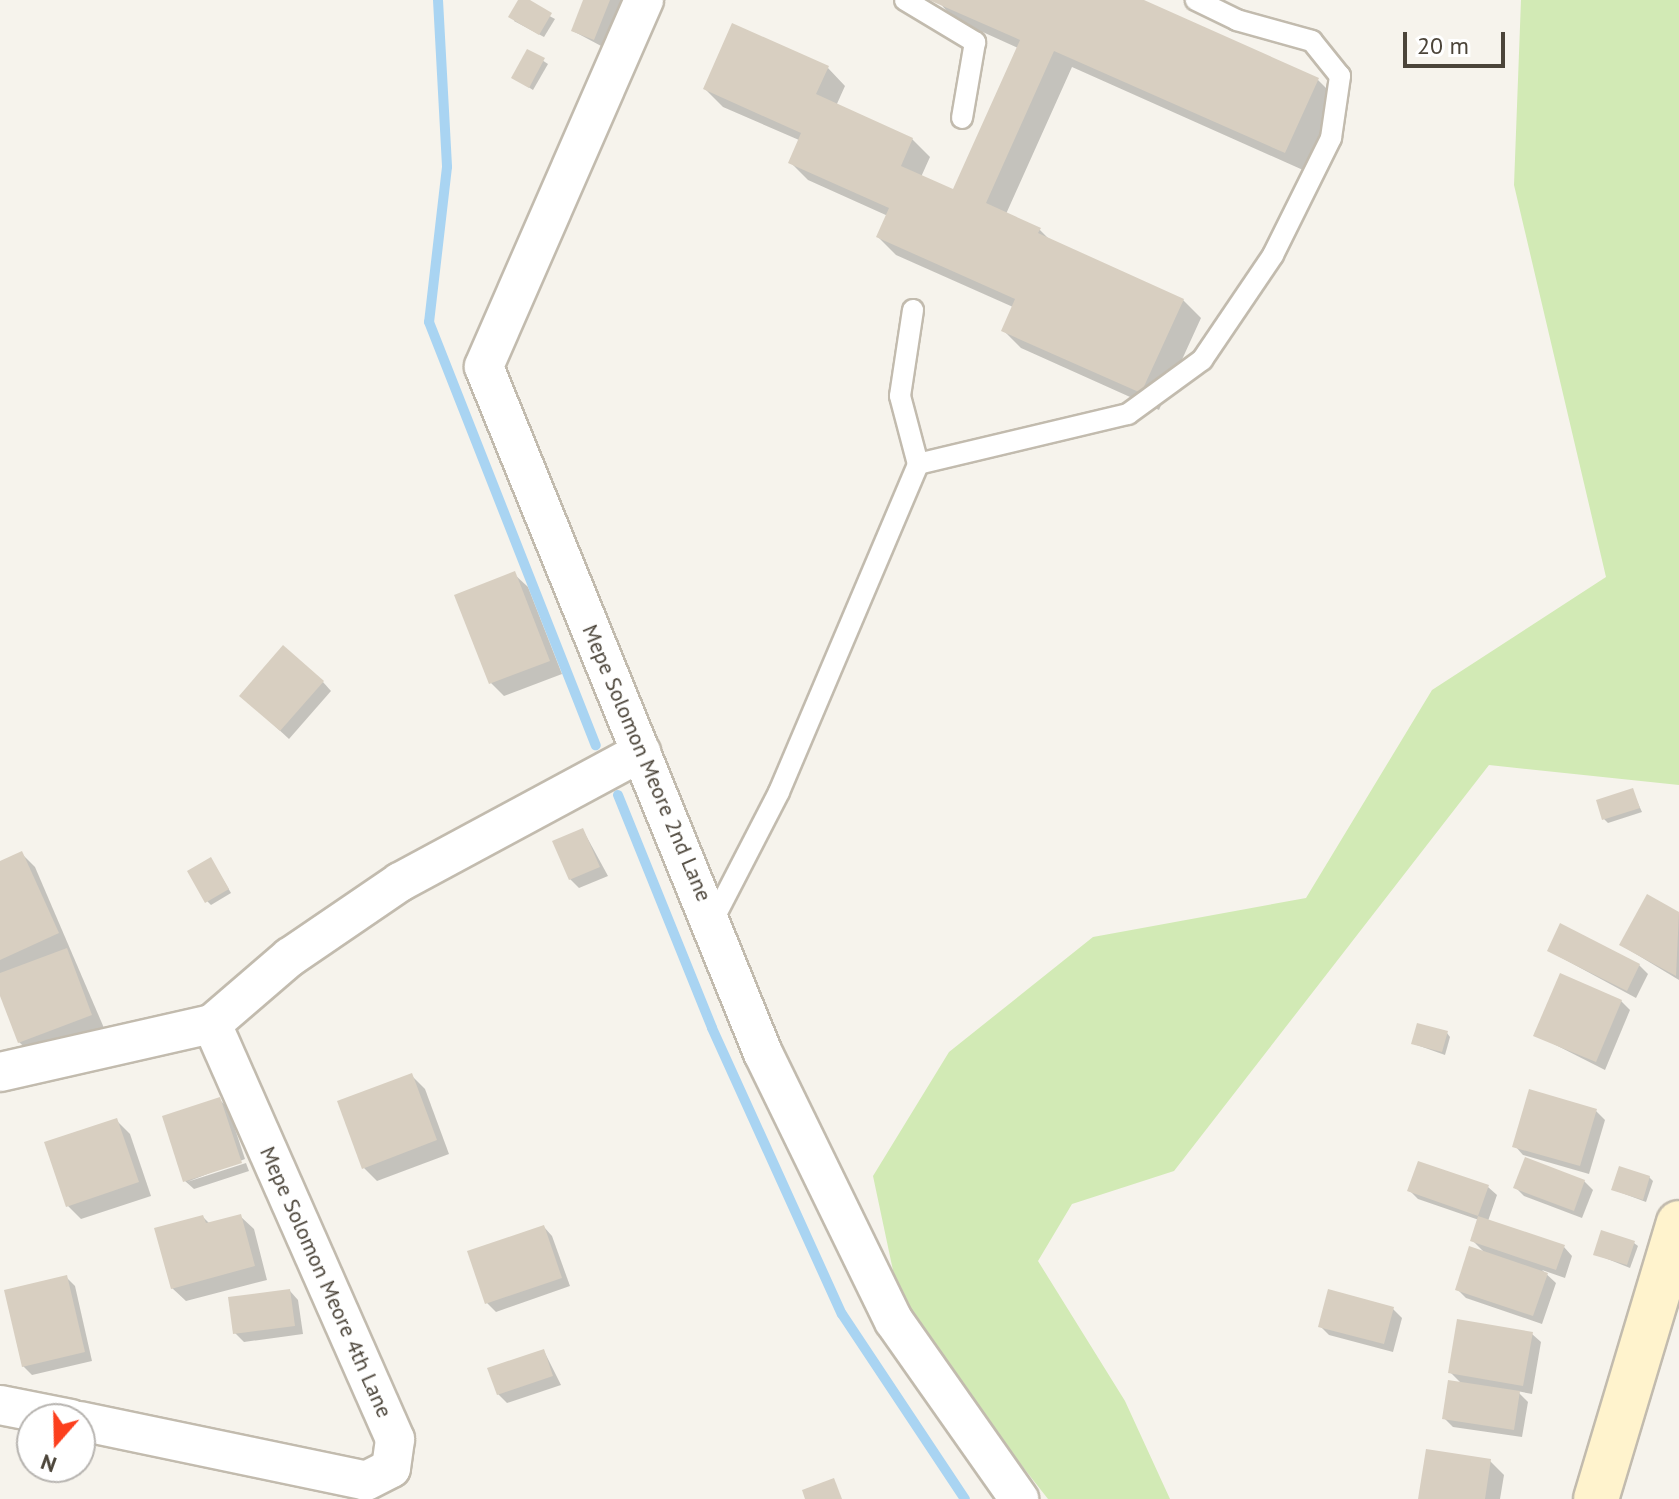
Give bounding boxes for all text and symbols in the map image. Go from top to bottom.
scale bar [1407,16,1509,66]
text: 20 m [1417,30,1469,61]
street label: Mepe Solomon Meore 2nd Lane [577,621,717,905]
street label: Mepe Solomon Meore 4th Lane [254,1142,398,1422]
north arrow [16,1403,96,1483]
text: N [37,1448,60,1479]

